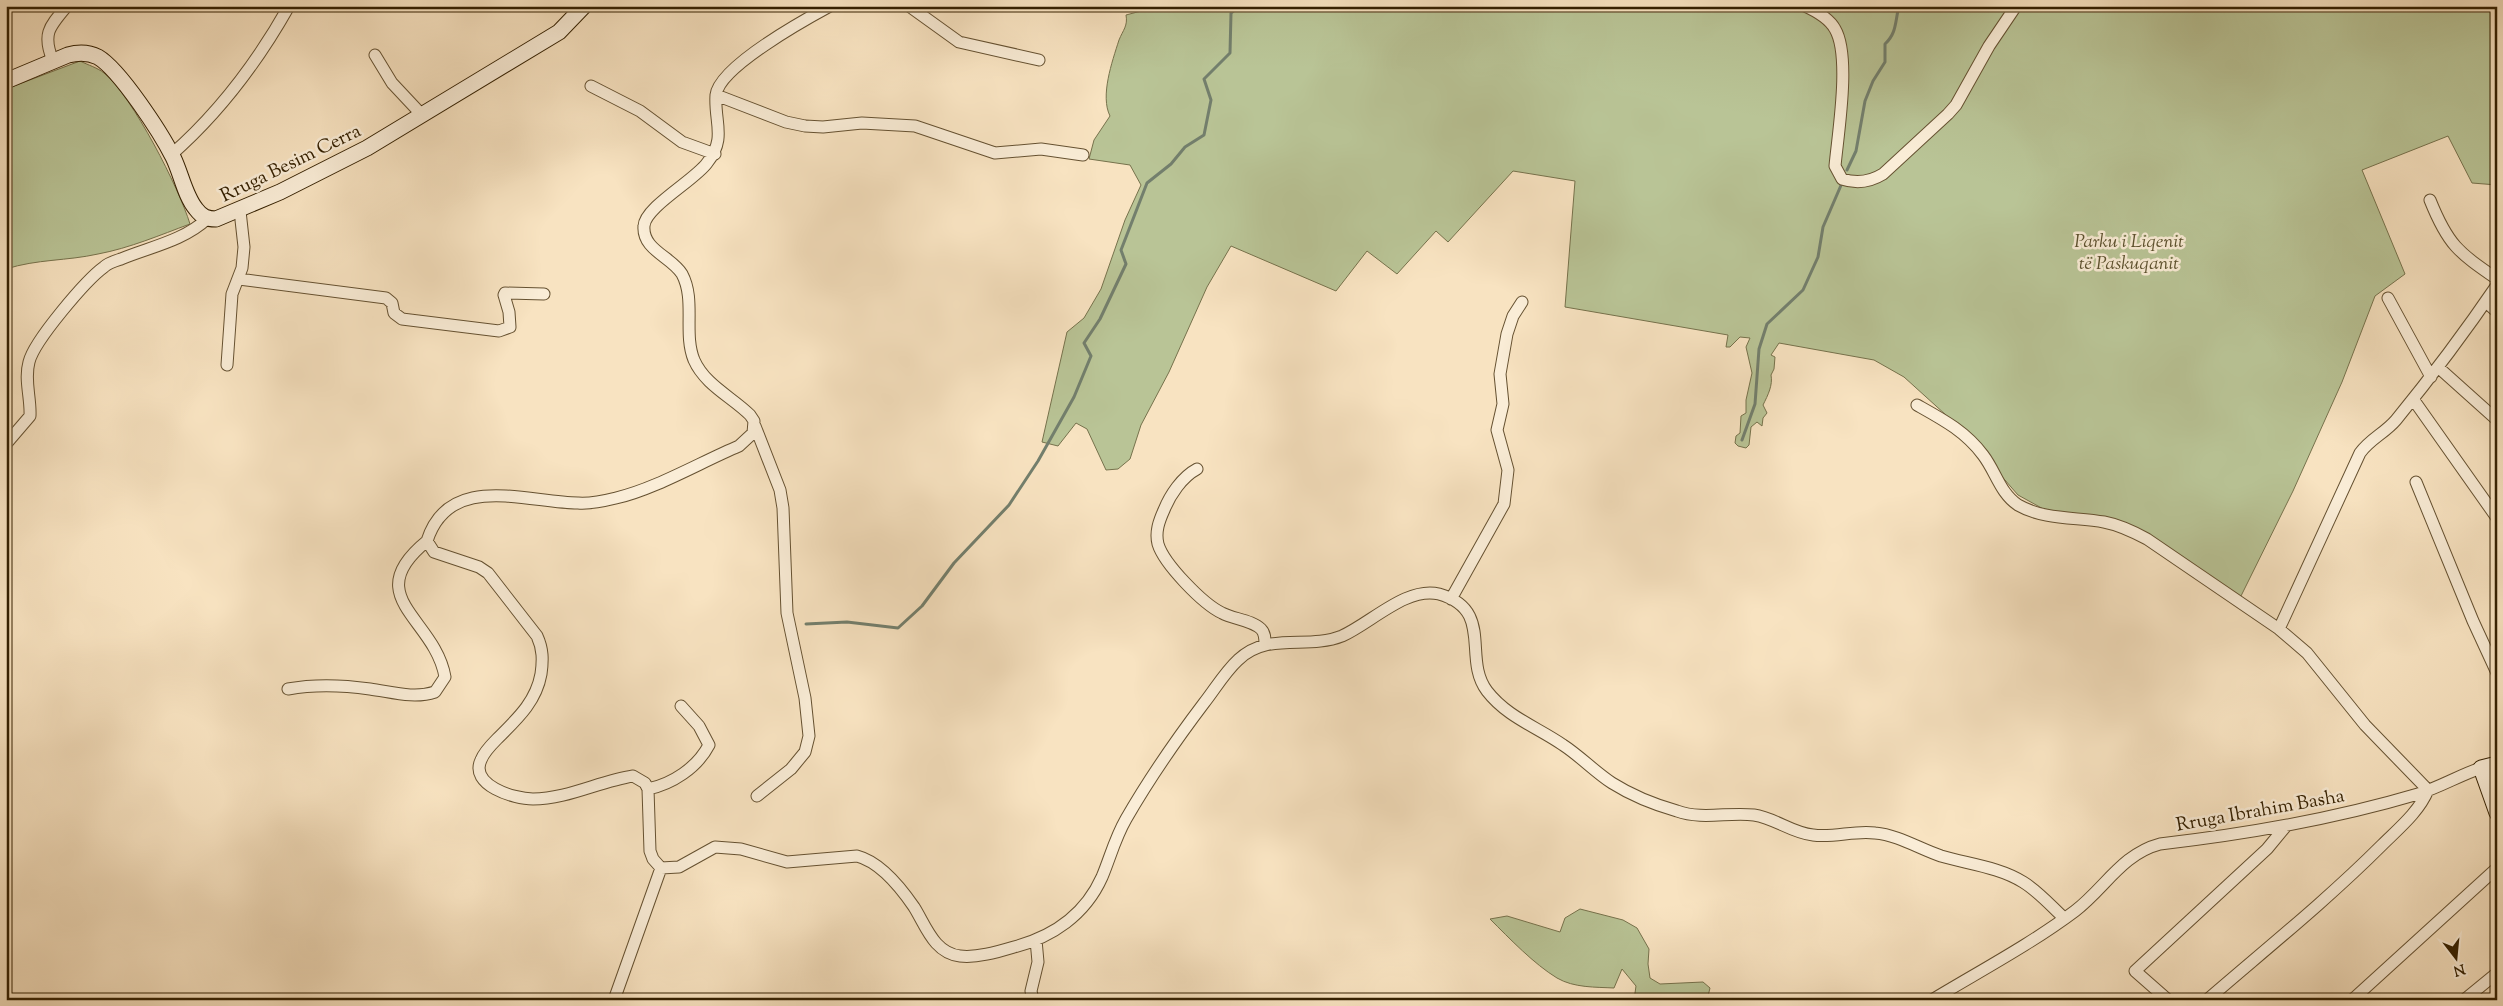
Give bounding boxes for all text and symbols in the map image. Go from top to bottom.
street label: Rruga Besim Cerra [216,118,366,210]
park label: Parku i Liqenit të Paskuqanit [2074,229,2184,278]
street label: Rruga Ibrahim Basha [2174,783,2347,840]
north arrow [2430,934,2480,984]
text: N [2451,957,2467,980]

